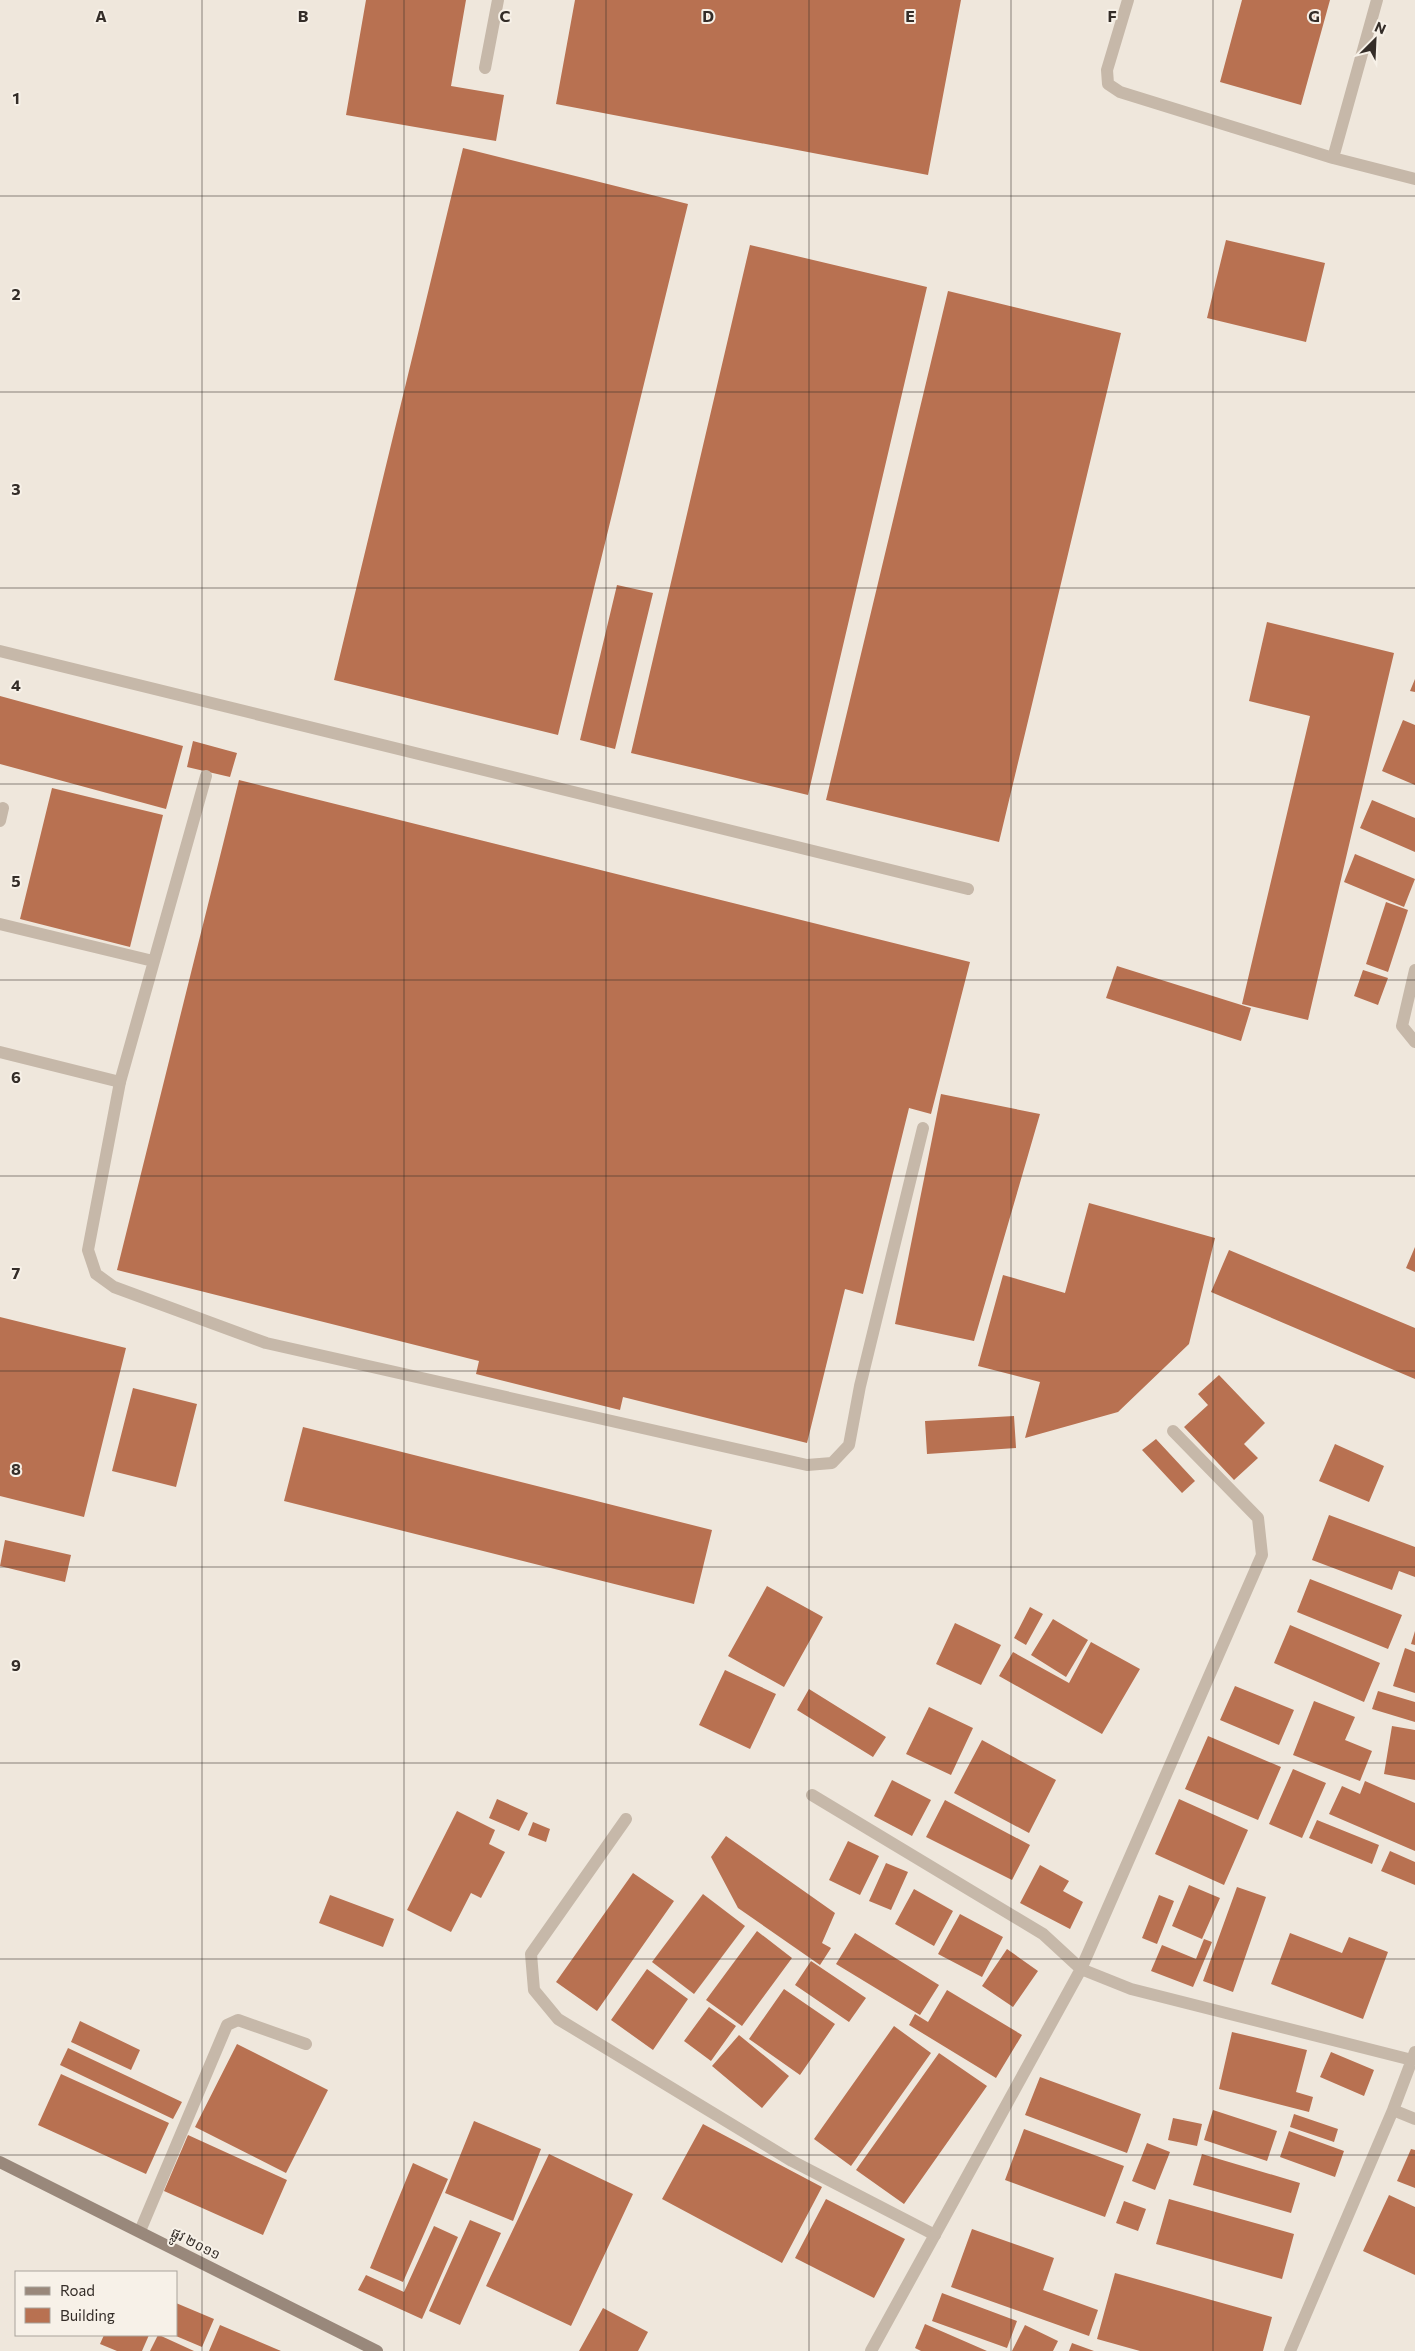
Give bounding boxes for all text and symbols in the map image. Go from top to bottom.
text: A [95,6,107,25]
text: B [298,6,309,25]
text: C [500,6,511,25]
text: D [702,6,714,25]
text: E [905,6,915,25]
text: F [1107,6,1117,25]
text: G [1308,6,1320,25]
north arrow [1350,15,1400,65]
text: N [1372,18,1389,38]
text: 1 [12,88,20,107]
text: 2 [11,284,21,303]
text: 3 [11,479,21,498]
text: 4 [11,675,21,694]
text: 5 [11,871,21,890]
text: 6 [11,1067,21,1086]
text: 7 [12,1263,21,1282]
text: 8 [11,1459,21,1478]
text: 9 [11,1655,21,1674]
street label: ផ្លូវ ២០១១ [166,2223,224,2266]
legend [15,2271,178,2336]
text: Road [60,2281,95,2299]
text: Building [60,2306,115,2324]

